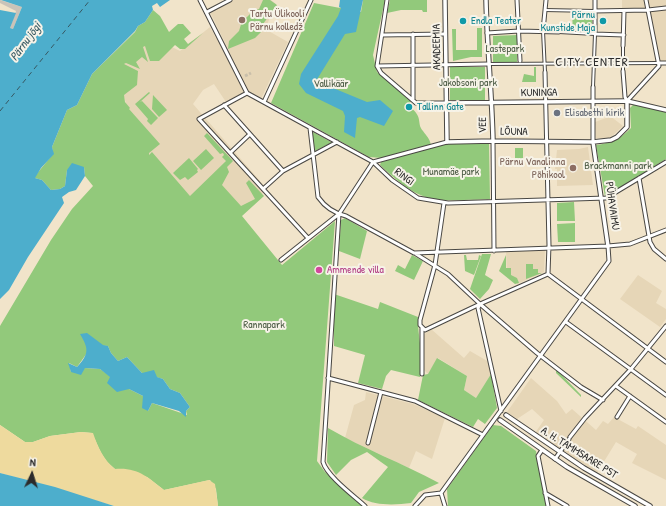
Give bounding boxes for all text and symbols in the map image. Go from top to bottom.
place label: Tartu Ülikooli Pärnu kolledž [250,7,305,33]
place label: Pärnu Kunstide Maja [540,8,595,34]
place label: Endla Teater [471,14,521,28]
marker: Tartu Ülikooli Pärnu kolledž [237,15,247,25]
marker: Endla Teater [458,16,468,26]
marker: Pärnu Kunstide Maja [598,16,608,26]
water label: Pärnu jõgi [7,20,45,64]
street label: AKADEEMIA [430,24,444,70]
park label: Lastepark [486,42,524,56]
district label: CITY CENTER [555,55,629,71]
park label: Jakobsoni park [439,76,497,90]
park label: Vallikäär [313,77,349,91]
street label: KUNINGA [521,86,557,100]
place label: Tallinn Gate [417,100,464,114]
marker: Tallinn Gate [404,102,414,112]
place label: Elisabethi kirik [565,106,624,120]
marker: Elisabethi kirik [552,108,562,118]
street label: VEE [476,117,490,133]
street label: LÕUNA [500,125,528,139]
place label: Pärnu Vanalinna Põhikool [500,155,565,181]
park label: Brackmanni park [584,159,652,173]
marker: Pärnu Vanalinna Põhikool [568,163,578,173]
street label: RINGI [392,165,416,189]
park label: Munamäe park [423,165,479,179]
street label: PÜHAVAIMU [602,181,622,231]
place label: Ammende villa [327,263,384,277]
marker: Ammende villa [314,265,324,275]
park label: Rannapark [243,318,285,332]
street label: A. H. TAMMSAARE PST [538,424,620,482]
north arrow [12,454,52,494]
text: N [29,455,36,469]

